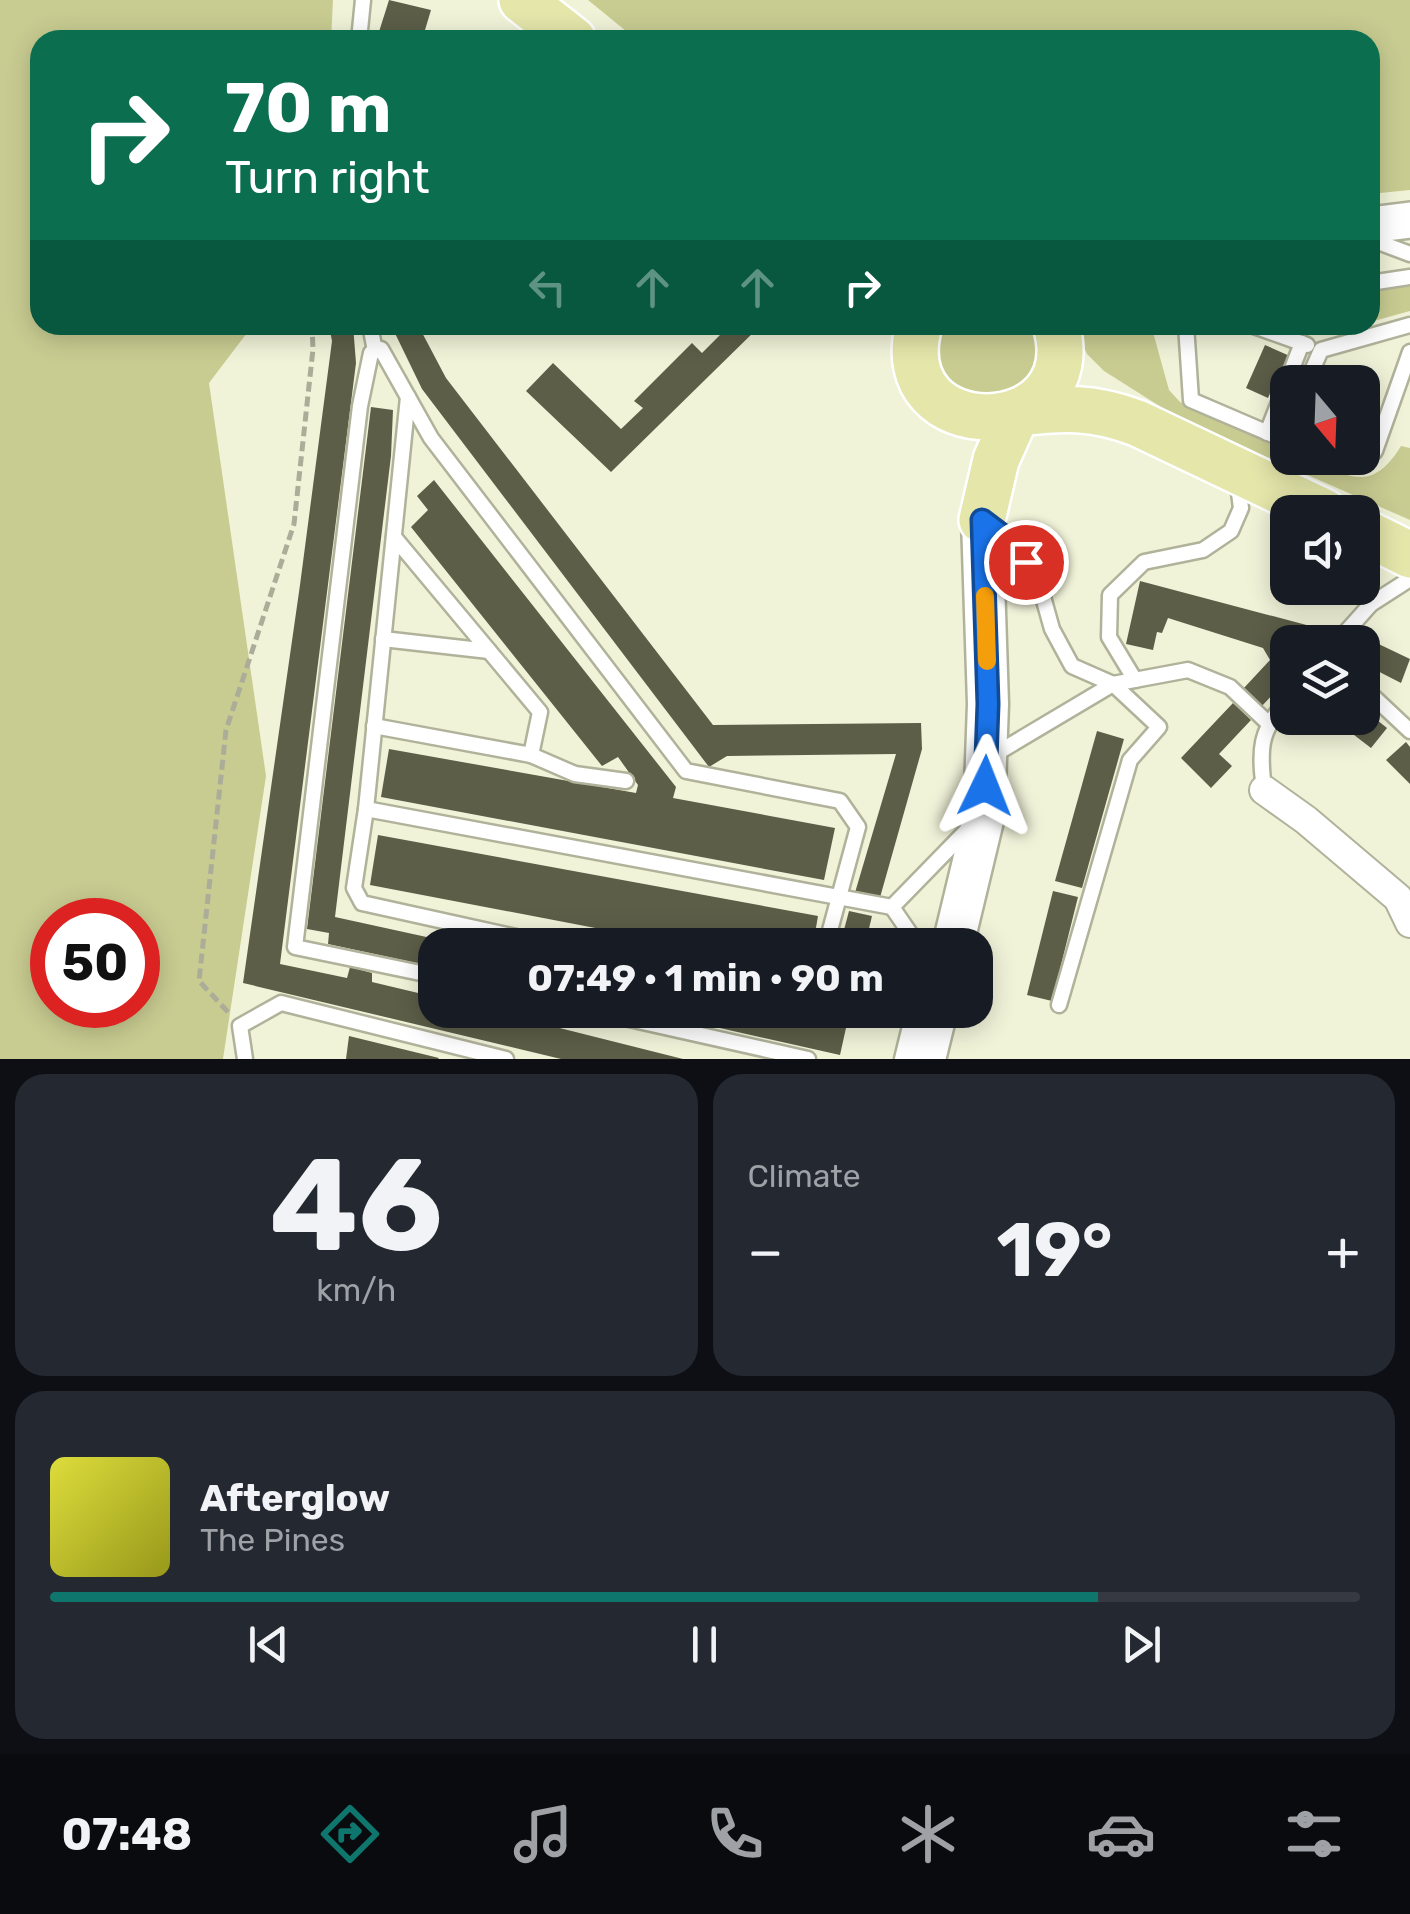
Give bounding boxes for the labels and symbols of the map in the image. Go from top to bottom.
north arrow [1270,365,1380,475]
pin [984,520,1069,605]
position arrow [933,734,1037,838]
speed limit sign: 50 [30,898,160,1028]

